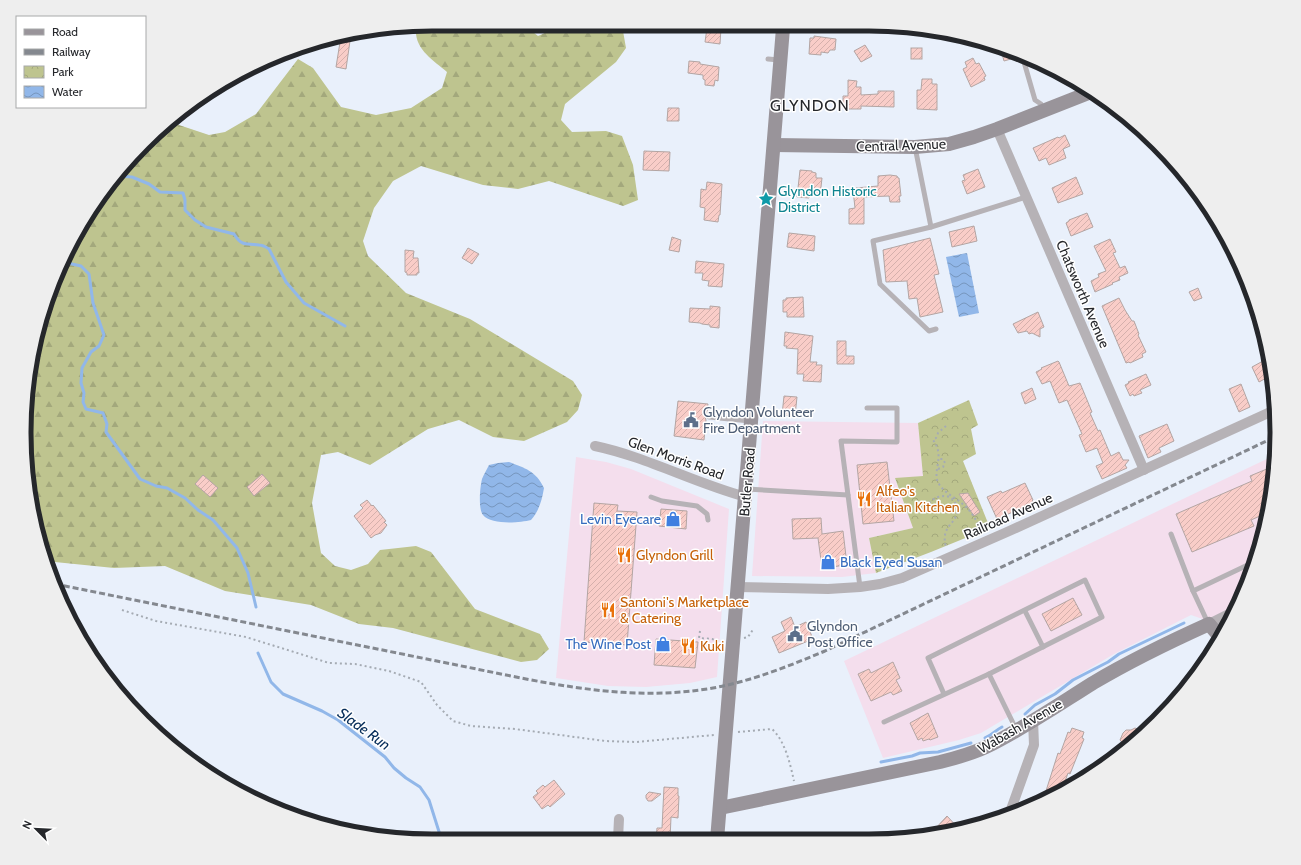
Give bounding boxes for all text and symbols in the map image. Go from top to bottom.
legend [16,16,146,108]
text: Road [52,24,78,39]
text: Railway [52,44,90,59]
text: Park [52,64,74,79]
text: Water [52,84,83,99]
district label: GLYNDON [770,96,850,115]
street label: Central Avenue [856,134,946,156]
place label: Glyndon Historic District [778,182,877,216]
place icon: Glyndon Historic District [757,190,775,208]
street label: Chatsworth Avenue [1052,237,1114,351]
place label: Glyndon Volunteer Fire Department [703,403,815,437]
public building icon: Glyndon Volunteer Fire Department [682,411,700,429]
street label: Glen Morris Road [626,432,726,484]
street label: Butler Road [735,447,759,517]
place label: Alfeo's Italian Kitchen [876,482,960,516]
street label: Railroad Avenue [961,488,1055,544]
restaurant icon: Alfeo's Italian Kitchen [855,490,873,508]
place label: Levin Eyecare [580,510,661,528]
shop icon: Levin Eyecare [664,510,682,528]
restaurant icon: Glyndon Grill [615,546,633,564]
place label: Glyndon Grill [636,546,714,564]
shop icon: Black Eyed Susan [819,553,837,571]
place label: Black Eyed Susan [840,553,943,571]
place label: Santoni's Marketplace & Catering [620,593,749,627]
restaurant icon: Santoni's Marketplace & Catering [599,601,617,619]
place label: Glyndon Post Office [807,617,873,651]
public building icon: Glyndon Post Office [786,625,804,643]
place label: The Wine Post [565,635,651,653]
shop icon: The Wine Post [654,635,672,653]
restaurant icon: Kuki [679,637,697,655]
place label: Kuki [700,637,724,655]
street label: Wabash Avenue [974,694,1066,758]
water label: Slade Run [334,704,394,754]
north arrow [16,809,56,849]
text: N [19,819,35,831]

